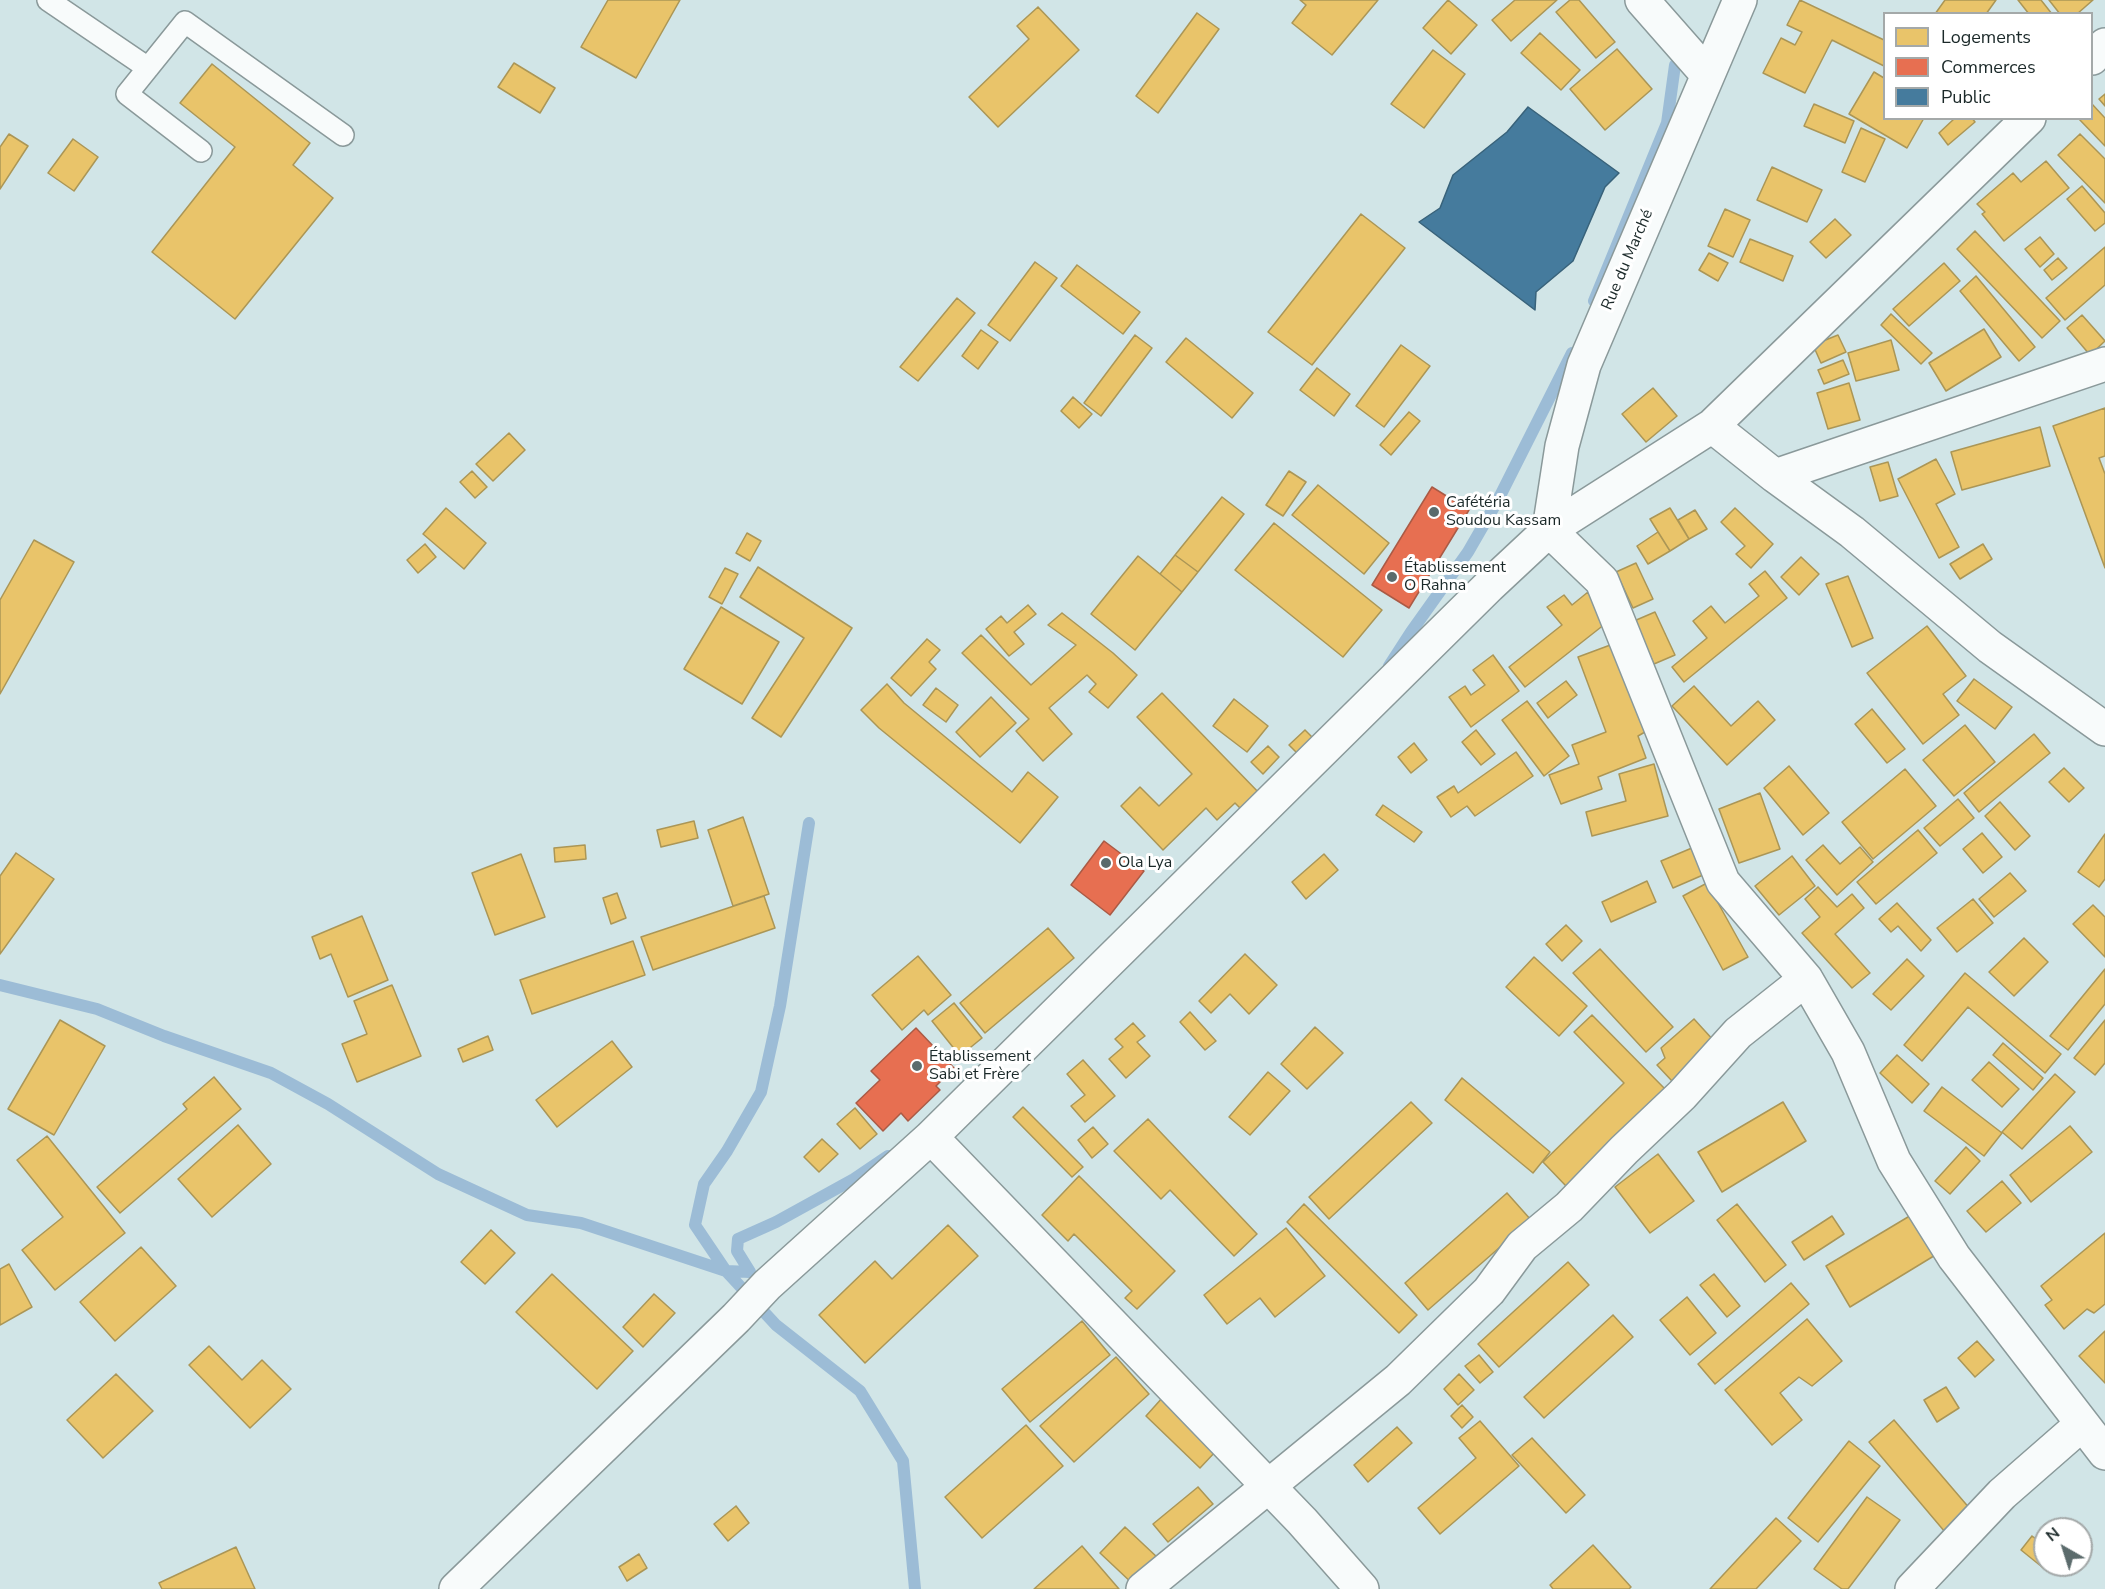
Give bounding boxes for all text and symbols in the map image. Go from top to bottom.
legend [1883,12,2093,120]
text: Logements [1941,25,2031,49]
text: Commerces [1941,55,2036,79]
text: Public [1941,85,1991,109]
street label: Rue du Marché [1598,207,1658,313]
place label: Cafétéria Soudou Kassam [1446,493,1561,531]
marker: Cafétéria Soudou Kassam [1427,505,1441,519]
place label: Établissement O Rahna [1404,558,1506,596]
marker: Établissement O Rahna [1385,570,1399,584]
place label: Ola Lya [1118,853,1172,873]
marker: Ola Lya [1099,856,1113,870]
place label: Établissement Sabi et Frère [929,1047,1031,1085]
marker: Établissement Sabi et Frère [910,1059,924,1073]
north arrow [2033,1517,2093,1577]
text: N [2041,1522,2065,1547]

